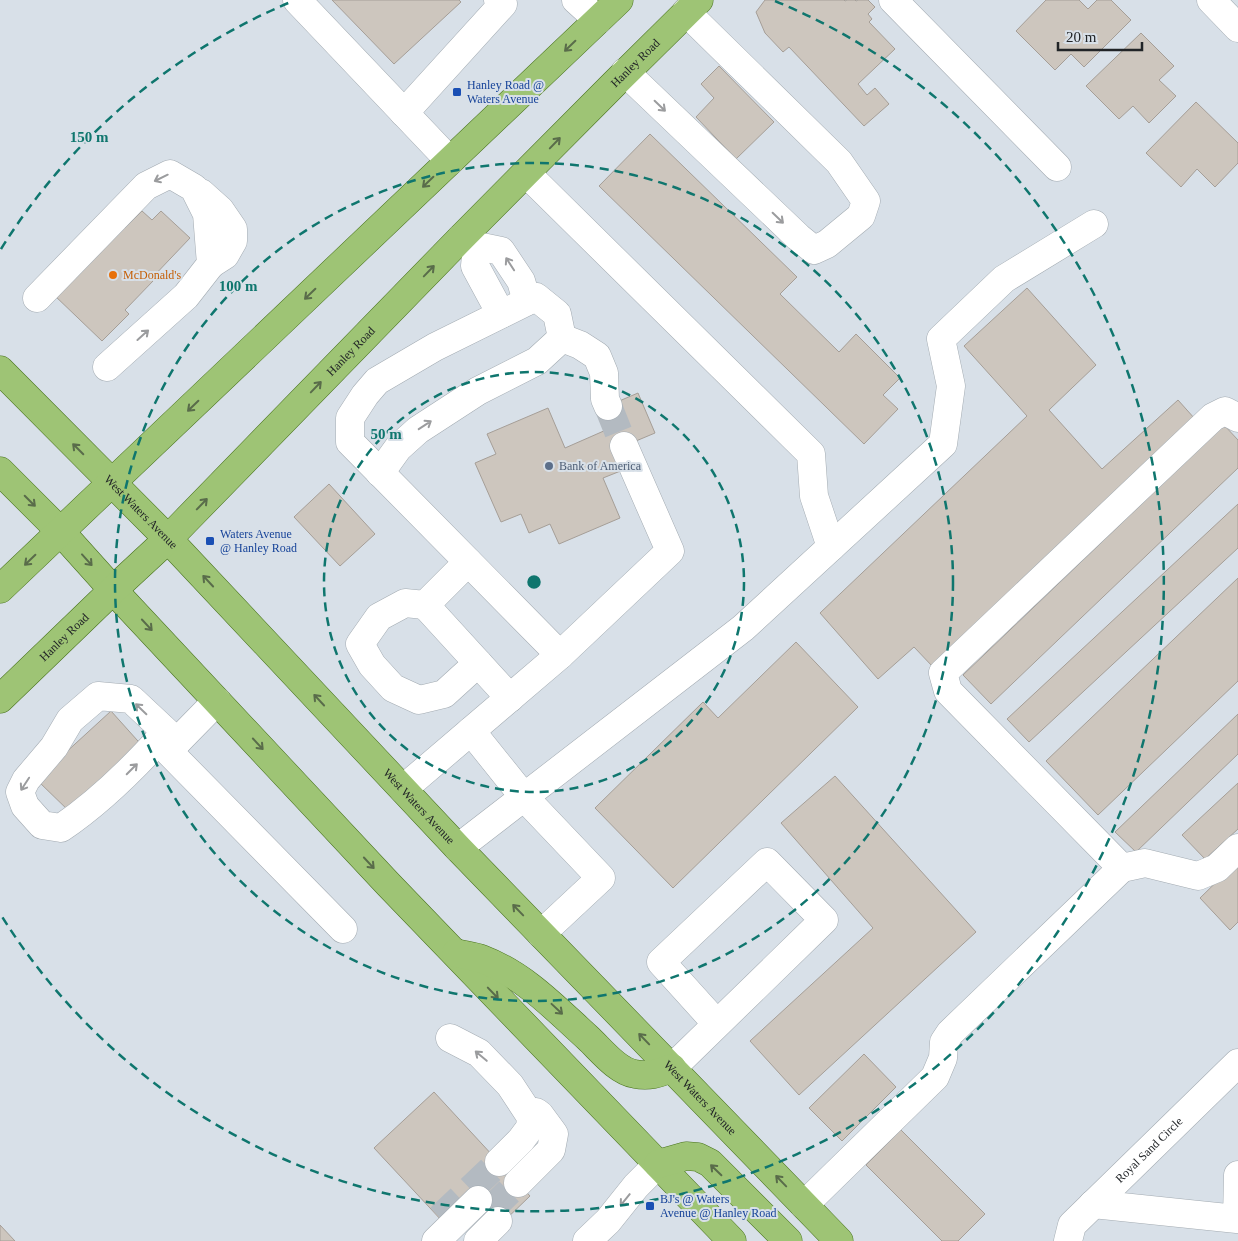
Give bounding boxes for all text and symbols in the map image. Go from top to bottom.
scale bar [1058,20,1142,52]
text: 20 m [1066,29,1097,45]
street label: Hanley Road [608,36,663,90]
one-way arrow [564,40,577,52]
place label: Hanley Road @ Waters Avenue [467,78,544,106]
marker: Hanley Road @ Waters Avenue [451,86,463,98]
one-way arrow [654,100,667,112]
text: 150 m [70,129,109,145]
one-way arrow [549,137,562,149]
one-way arrow [154,174,169,184]
one-way arrow [421,176,434,188]
one-way arrow [772,212,784,224]
one-way arrow [505,257,515,271]
one-way arrow [423,265,435,277]
place label: McDonald's [123,268,181,282]
marker: McDonald's [107,269,119,281]
text: 100 m [219,278,258,294]
one-way arrow [304,288,316,300]
street label: Hanley Road [324,324,378,379]
one-way arrow [137,329,150,340]
one-way arrow [310,381,322,394]
one-way arrow [186,400,199,412]
one-way arrow [418,420,432,430]
text: 50 m [370,426,402,442]
one-way arrow [72,442,84,455]
place label: Bank of America [559,459,642,473]
marker: Bank of America [543,460,555,472]
street label: West Waters Avenue [101,472,181,552]
one-way arrow [24,495,36,507]
one-way arrow [196,498,208,510]
place label: Waters Avenue @ Hanley Road [220,527,297,555]
marker: Waters Avenue @ Hanley Road [204,535,216,547]
one-way arrow [24,554,36,566]
one-way arrow [81,554,93,567]
centre of rings [525,573,543,591]
one-way arrow [202,575,214,587]
street label: Hanley Road [37,610,92,664]
one-way arrow [141,619,153,632]
one-way arrow [313,693,325,706]
one-way arrow [135,703,148,715]
one-way arrow [252,738,264,750]
one-way arrow [126,762,138,775]
street label: West Waters Avenue [380,766,458,847]
one-way arrow [20,776,30,790]
one-way arrow [363,856,375,869]
one-way arrow [512,904,524,916]
one-way arrow [487,986,499,999]
one-way arrow [550,1003,563,1015]
one-way arrow [637,1033,650,1045]
one-way arrow [475,1051,488,1062]
street label: West Waters Avenue [661,1058,739,1138]
street label: Royal Sand Circle [1113,1114,1185,1186]
one-way arrow [711,1164,723,1176]
one-way arrow [775,1175,787,1187]
place label: BJ's @ Waters Avenue @ Hanley Road [660,1192,776,1220]
one-way arrow [620,1193,631,1206]
marker: BJ's @ Waters Avenue @ Hanley Road [644,1200,656,1212]

